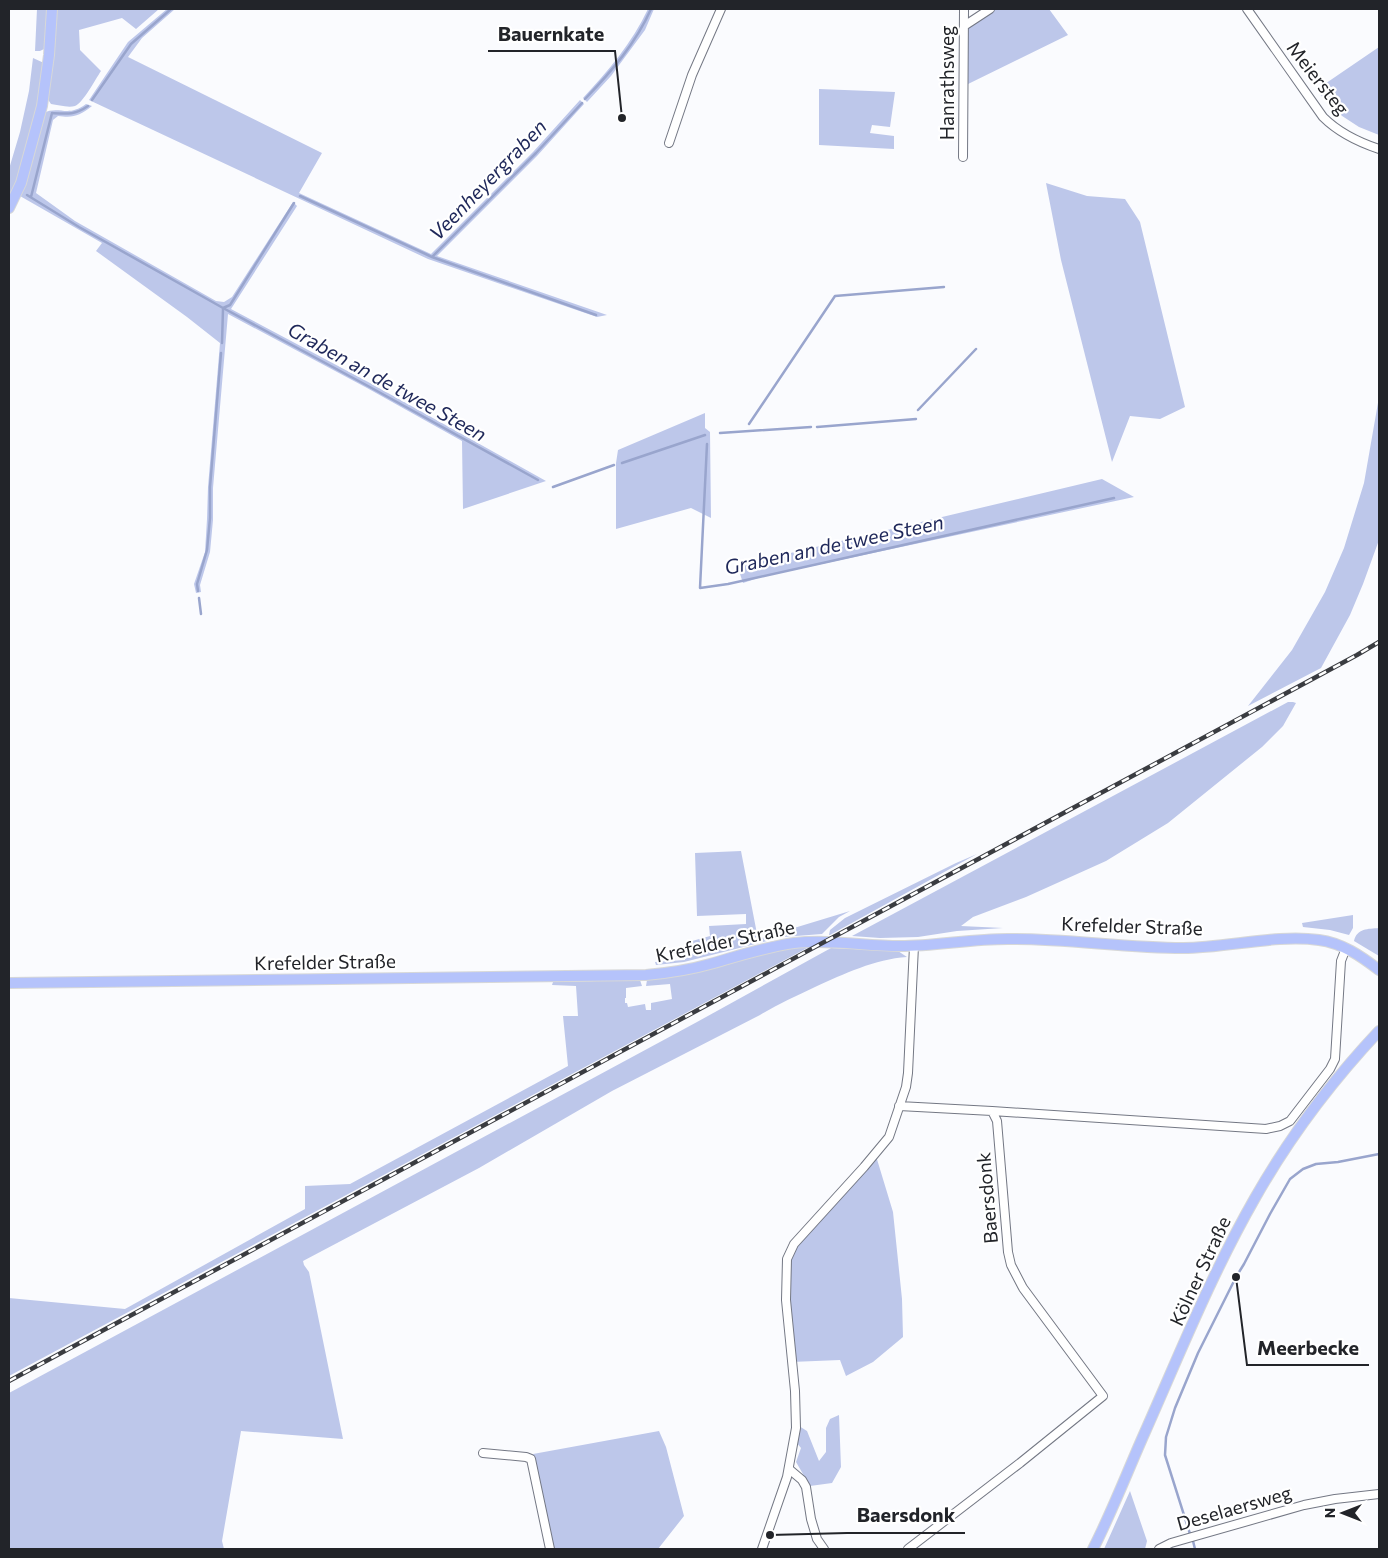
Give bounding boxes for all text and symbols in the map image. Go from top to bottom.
callout: Bauernkate [488,16,615,51]
text: Bauernkate [498,21,604,45]
street label: Hanrathsweg [935,26,958,140]
street label: Meiersteg [1283,36,1354,119]
water label: Veenheyergraben [424,114,551,245]
water label: Graben an de twee Steen [284,316,491,446]
water label: Graben an de twee Steen [722,509,946,579]
street label: Krefelder Straße [1061,912,1203,939]
street label: Krefelder Straße [653,915,797,966]
street label: Krefelder Straße [254,949,396,974]
street label: Baersdonk [971,1151,1002,1245]
street label: Kölner Straße [1164,1212,1235,1329]
callout: Meerbecke [1247,1330,1369,1365]
text: Meerbecke [1257,1335,1359,1359]
street label: Deselaersweg [1174,1480,1294,1535]
north arrow [1318,1488,1368,1538]
callout: Baersdonk [847,1498,965,1533]
text: Baersdonk [857,1502,956,1526]
text: N [1321,1508,1338,1518]

